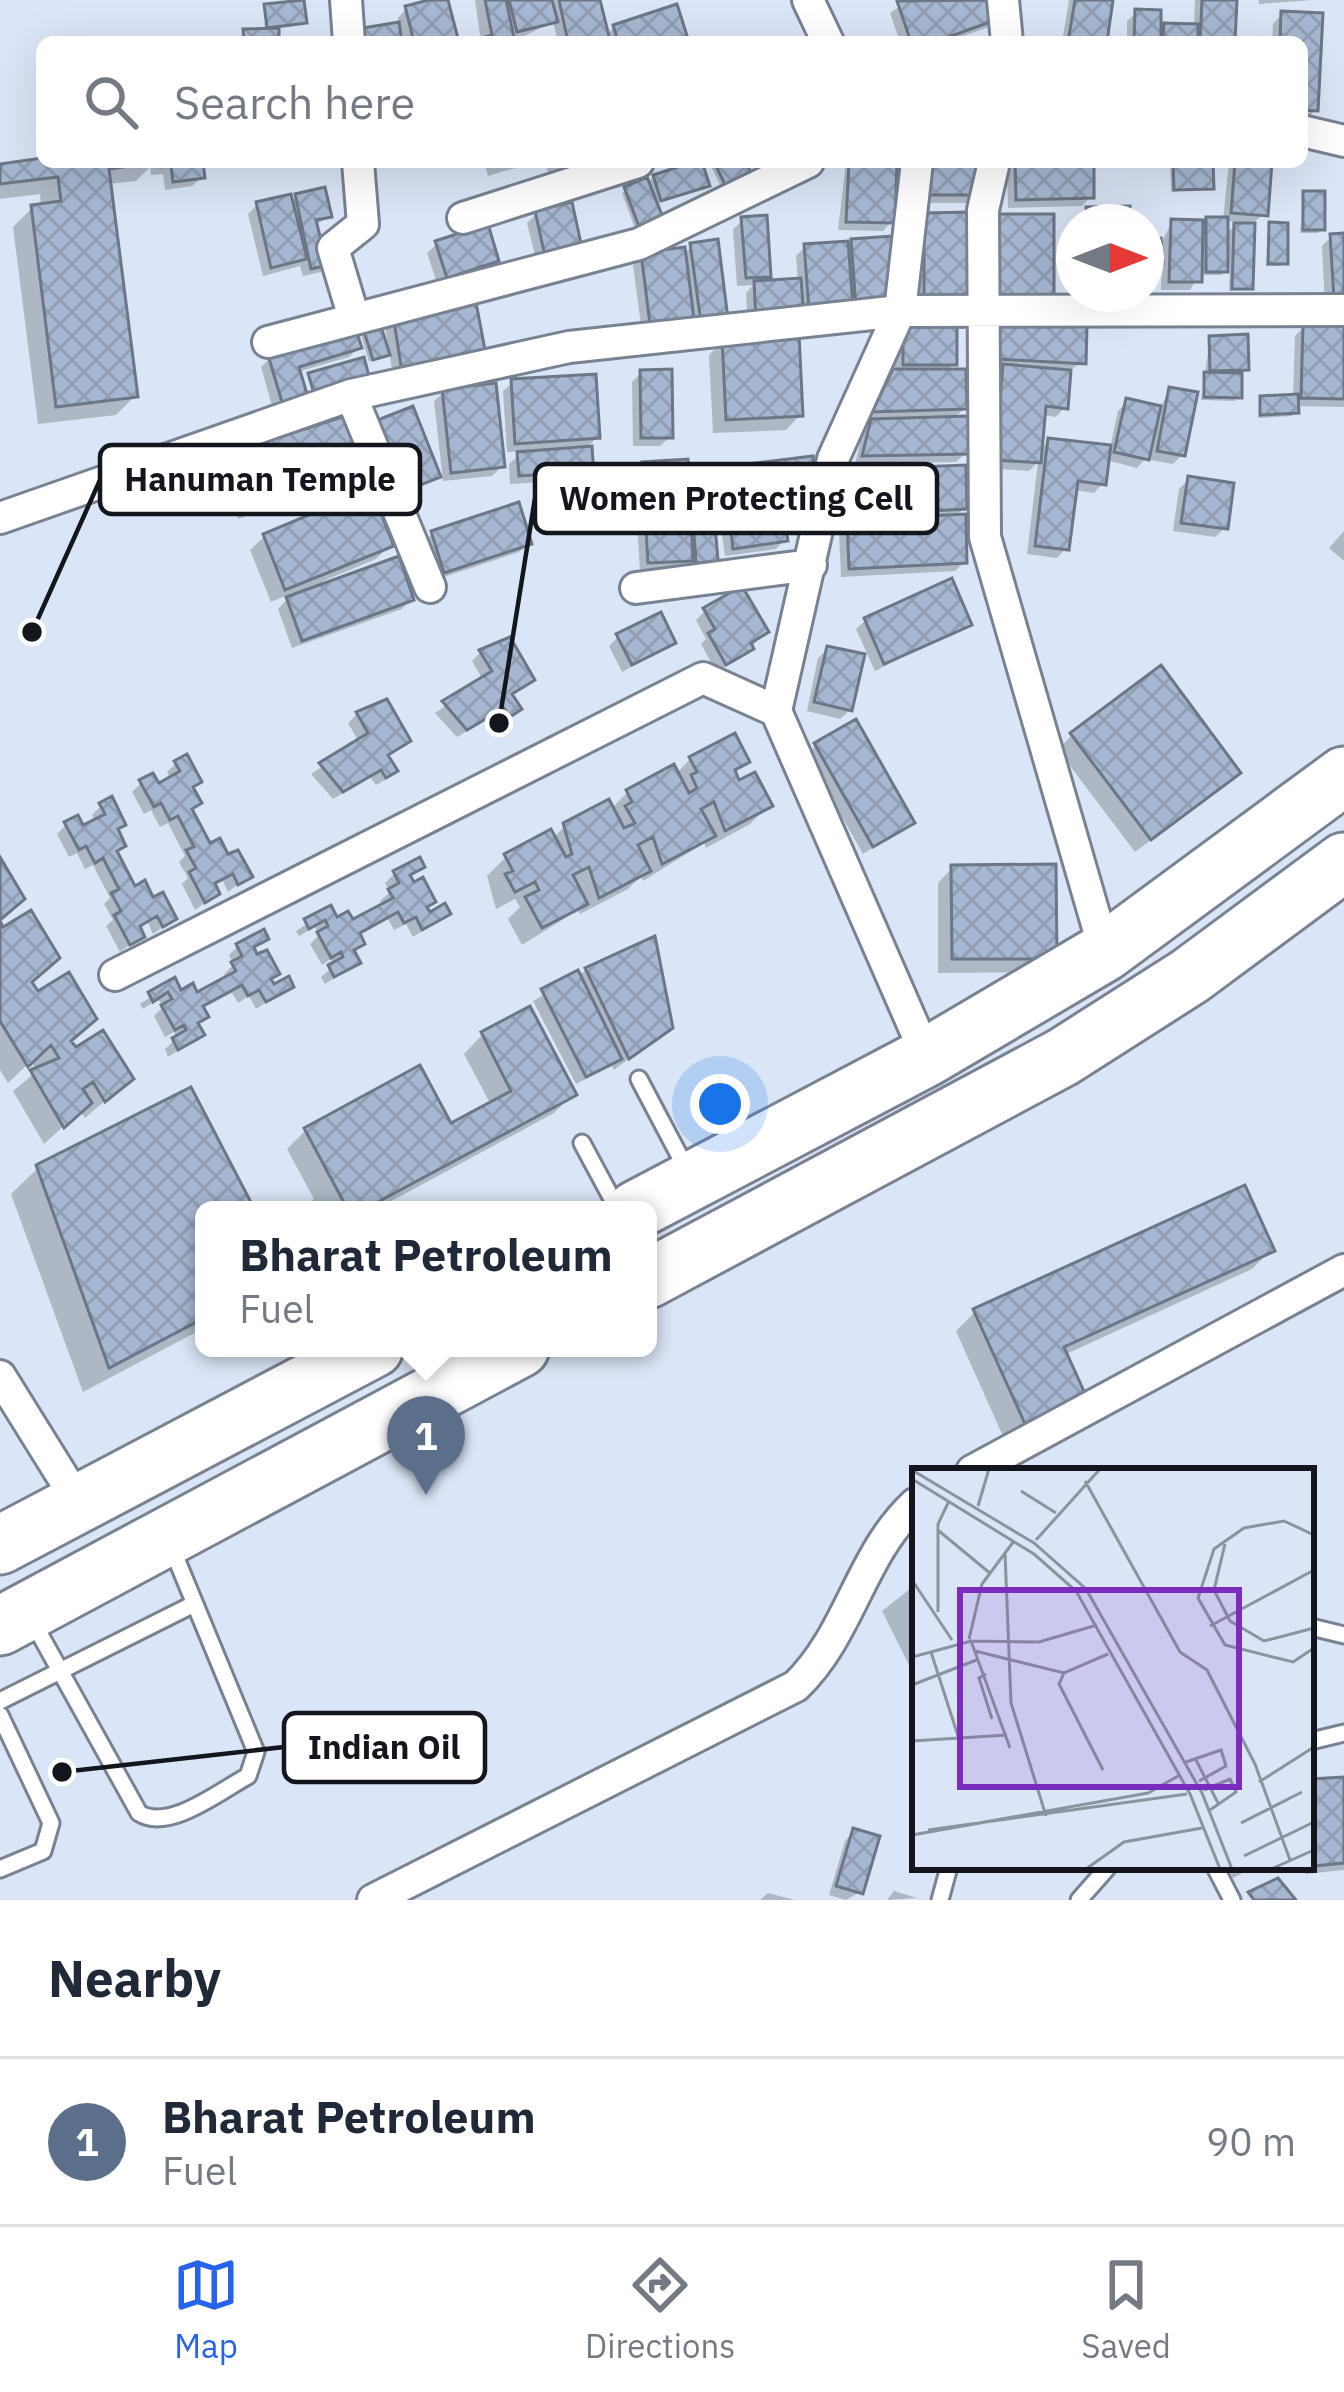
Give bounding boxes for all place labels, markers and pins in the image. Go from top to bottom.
callout: Hanuman Temple [100,445,420,514]
callout: Women Protecting Cell [535,464,937,533]
pin: 1 [387,1396,465,1495]
callout: Indian Oil [284,1713,485,1782]

